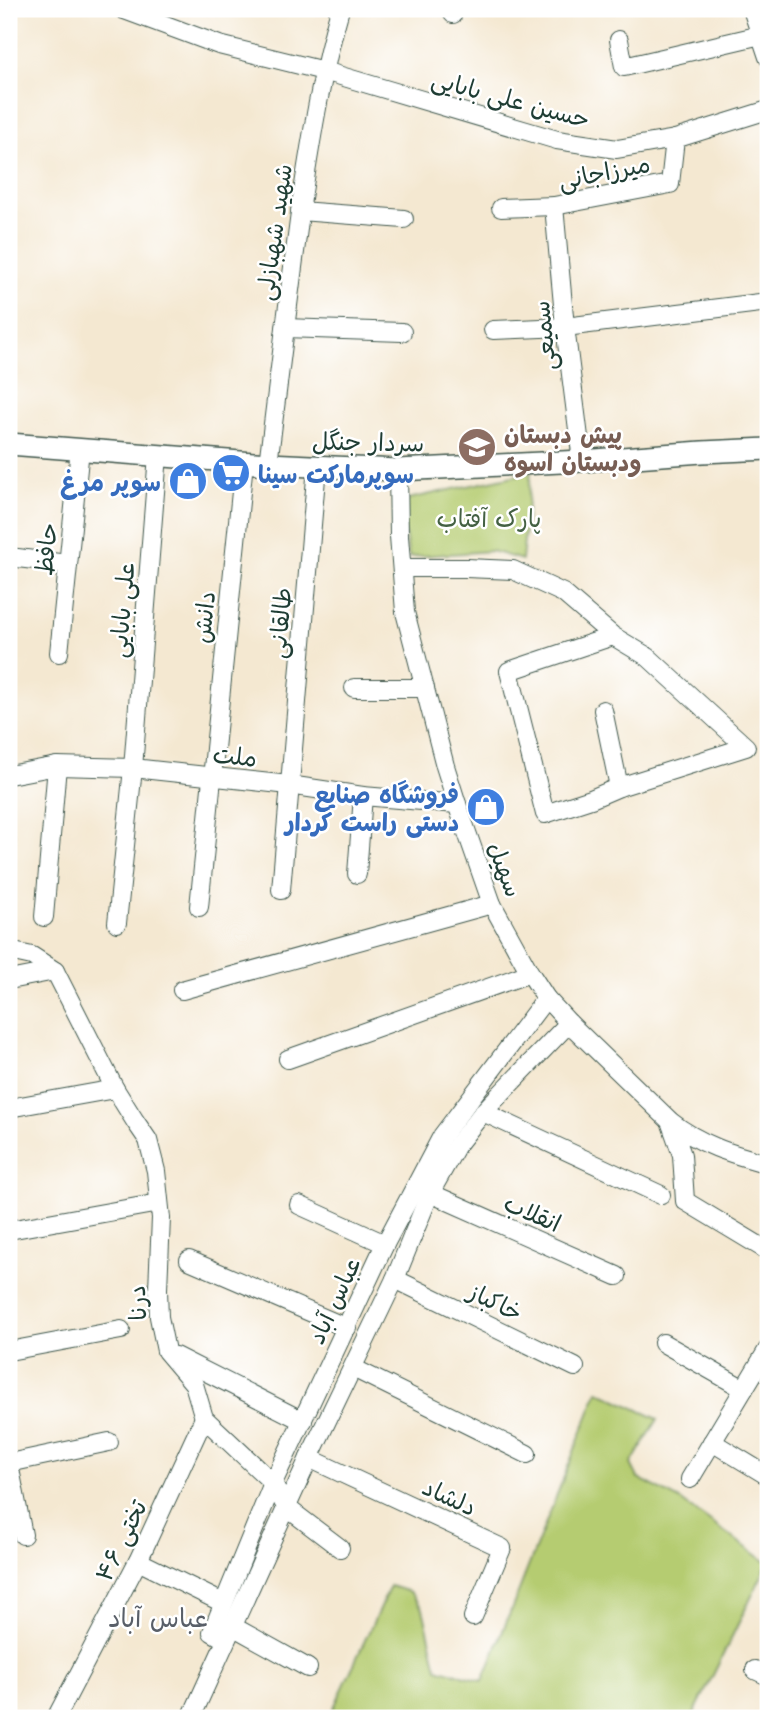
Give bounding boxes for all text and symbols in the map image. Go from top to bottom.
street label: حسین علی بابایی [428,62,594,135]
street label: میرزاجانی [555,147,653,196]
street label: شهید شهبازلی [248,162,299,303]
street label: سمیعی [524,299,563,372]
place label: پیش دبستان ودبستان اسوه [504,418,641,478]
street label: سردار جنگل [312,425,424,457]
school or university icon: پیش دبستان ودبستان اسوه [456,426,498,468]
supermarket icon: سوپرمارکت سینا [210,452,252,494]
place label: سوپرمارکت سینا [258,458,414,490]
shop icon: سوپر مرغ [167,460,209,502]
place label: سوپر مرغ [61,466,161,500]
park label: پارک آفتاب [437,502,541,534]
street label: حافظ [27,521,63,577]
street label: علی بابایی [101,561,142,659]
street label: طالقانی [260,586,299,660]
street label: دانش [185,589,221,645]
street label: ملت [211,737,259,773]
place label: فروشگاه صنایع دستی راست کردار [283,778,459,838]
shop icon: فروشگاه صنایع دستی راست کردار [465,786,507,828]
street label: سهیل [481,837,531,901]
street label: انقلاب [500,1186,566,1238]
street label: عباس آباد [299,1252,367,1348]
street label: خاکباز [462,1274,528,1327]
street label: درنا [120,1284,152,1322]
street label: دلشاد [418,1470,482,1522]
street label: تختی ۴۶ [87,1493,154,1586]
district label: عباس آباد [108,1600,208,1634]

